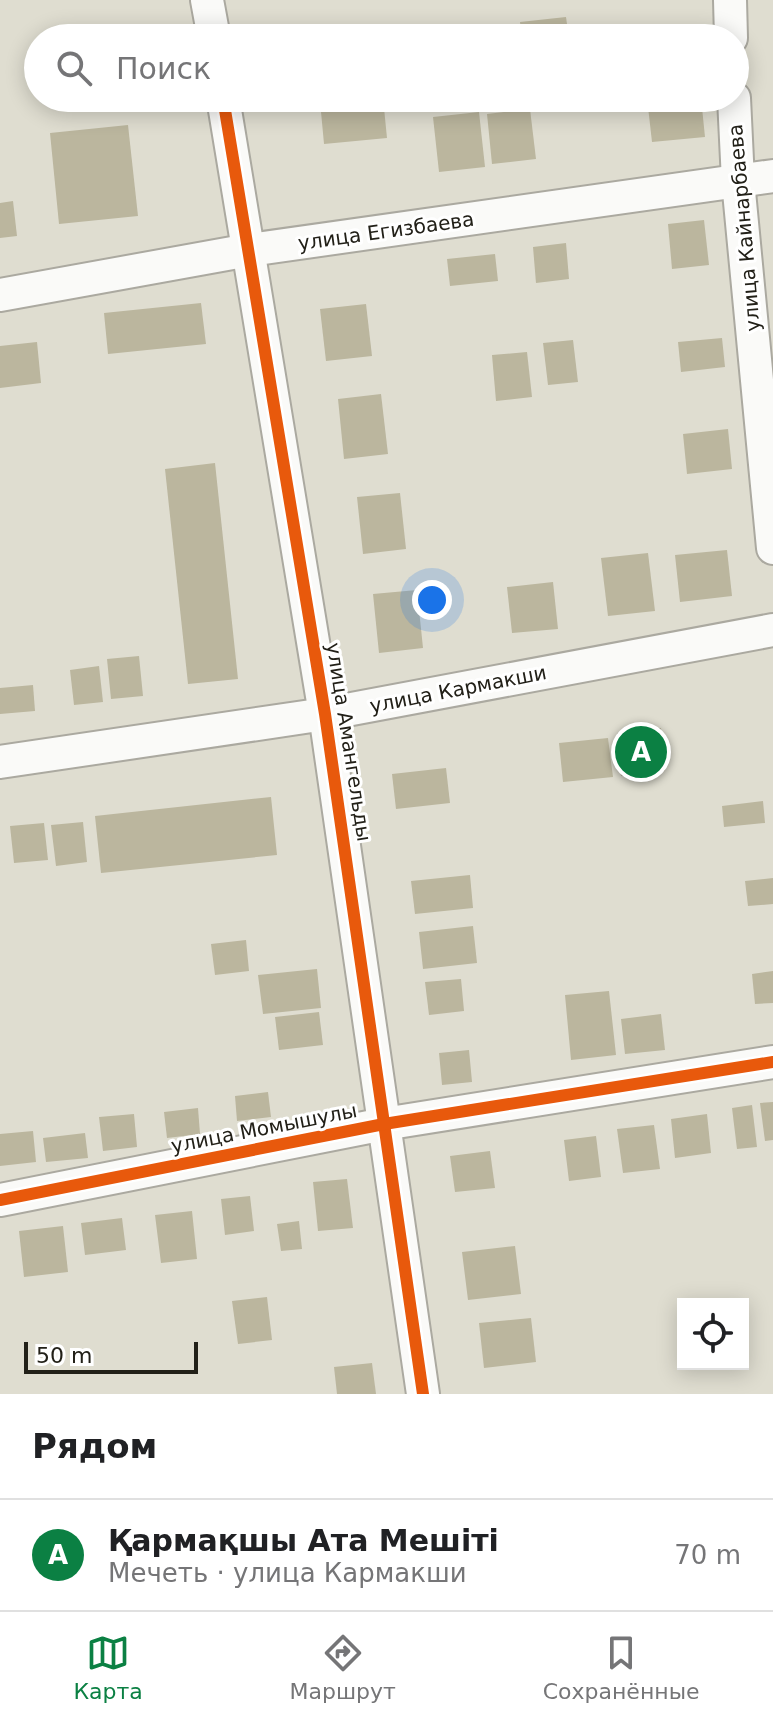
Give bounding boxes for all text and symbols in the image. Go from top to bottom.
search box [24,24,749,112]
icon: search [52,46,96,90]
text: Поиск [116,51,211,86]
street label: улица Кайнарбаева [723,123,765,333]
street label: улица Егизбаева [296,207,476,255]
your location [412,580,452,620]
street label: улица Амангельды [321,641,377,843]
street label: улица Кармакши [368,660,548,718]
pin: A [615,722,667,782]
street label: улица Момышулы [169,1098,359,1158]
map controls [677,1298,749,1370]
button: locate [677,1298,749,1370]
scale bar [24,1338,198,1374]
text: 50 m [36,1343,92,1368]
text: Рядом [32,1426,157,1466]
text: Қармақшы Ата Мешіті [108,1523,499,1558]
text: A [48,1540,68,1570]
text: 70 m [674,1540,741,1570]
text: Мечеть · улица Кармакши [108,1558,467,1588]
tab: Карта [73,1631,143,1704]
tab: Маршрут [290,1631,396,1704]
tab: Сохранённые [543,1631,700,1704]

